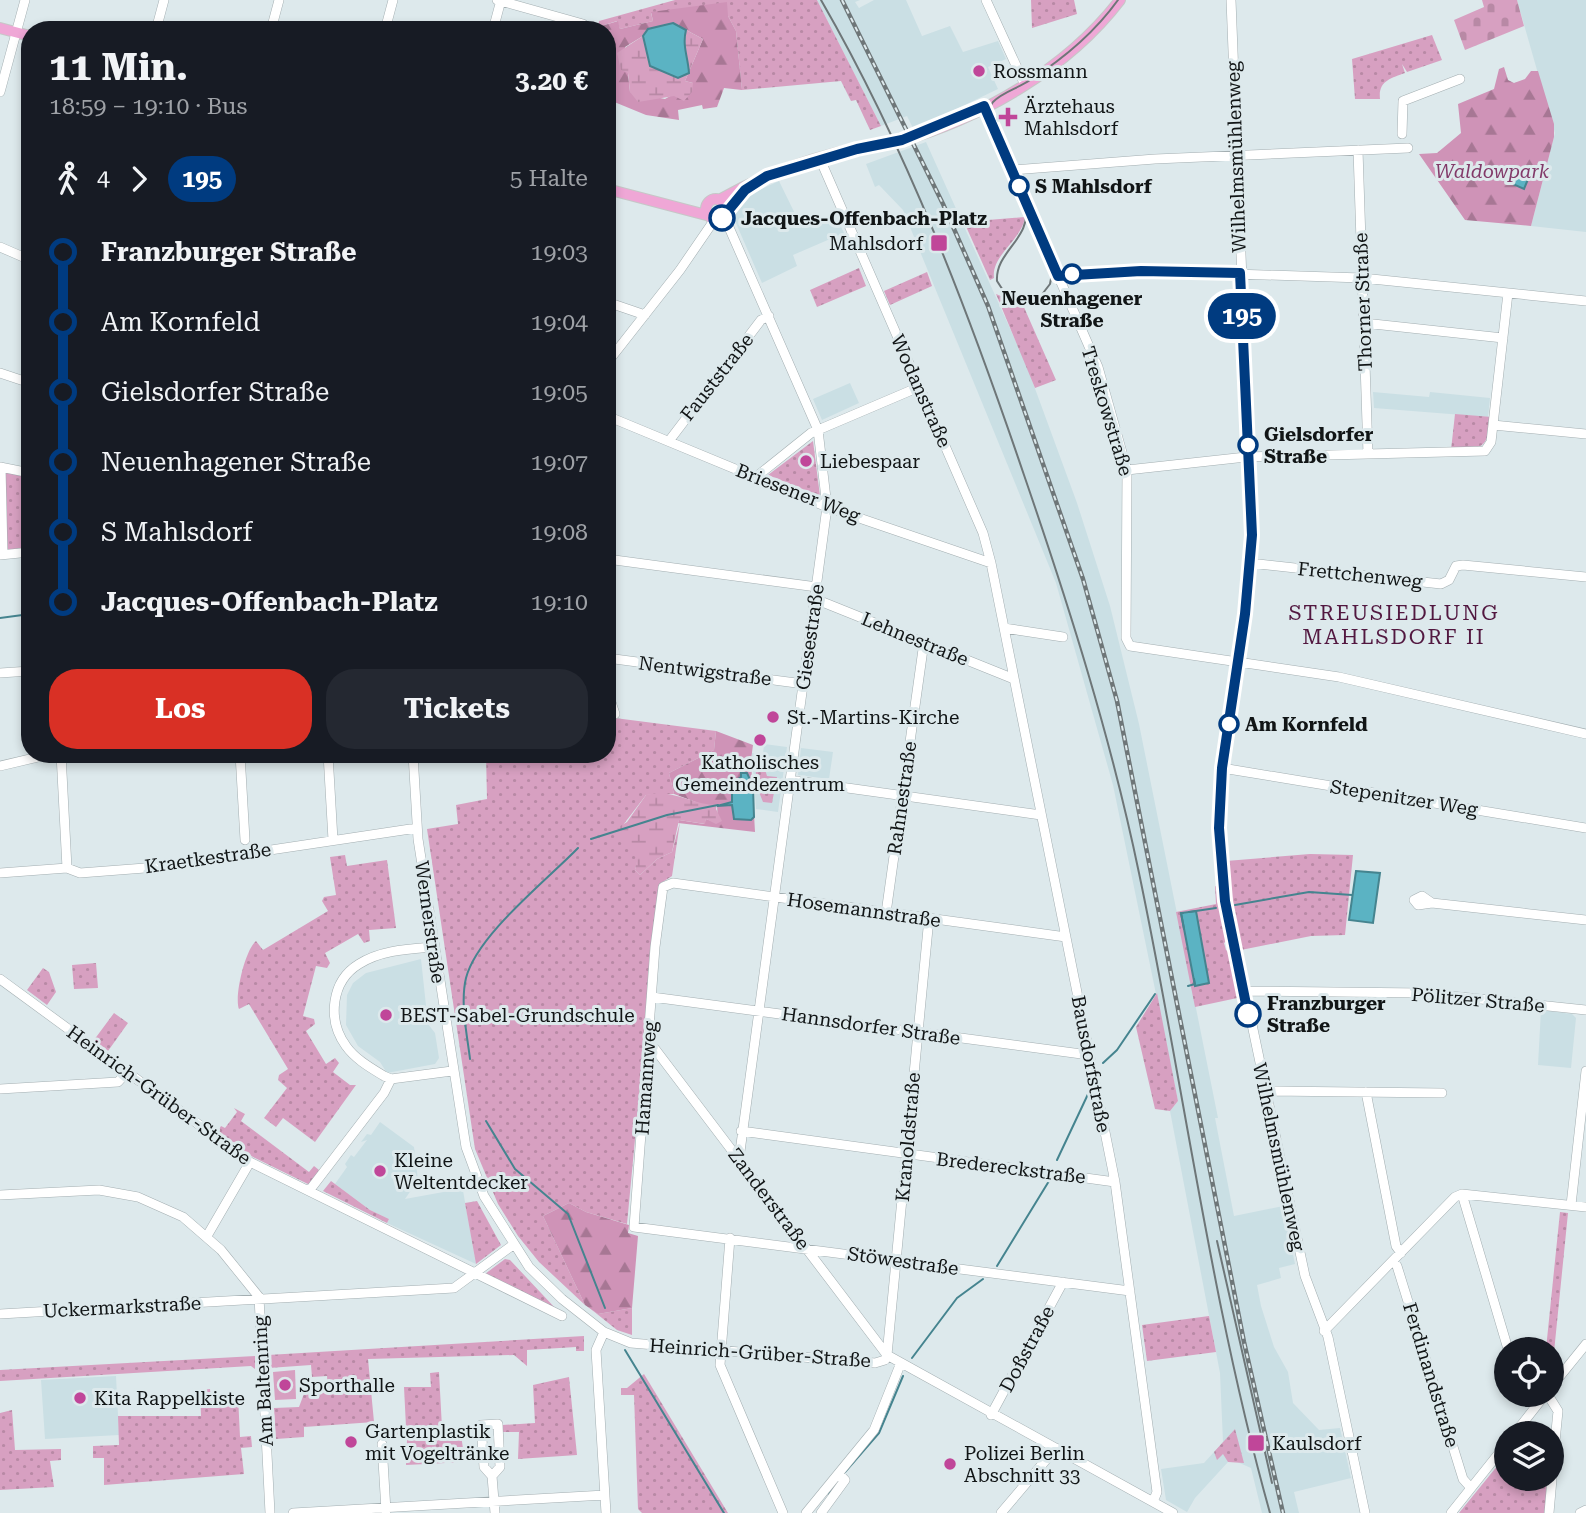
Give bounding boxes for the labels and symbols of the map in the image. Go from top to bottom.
place label: Rossmann [993,60,1088,83]
street label: Wilhelmsmühlenweg [1221,61,1251,253]
marker: Rossmann [971,63,987,79]
place label: Ärztehaus Mahlsdorf [1024,95,1119,140]
marker: Ärztehaus Mahlsdorf [998,107,1018,127]
park label: Waldowpark [1435,160,1550,183]
place label: S Mahlsdorf [1035,175,1153,198]
marker: S Mahlsdorf [1009,176,1029,196]
marker: Jacques-Offenbach-Platz [709,205,735,231]
place label: Jacques-Offenbach-Platz [741,207,987,230]
place label: Mahlsdorf [829,232,924,255]
street label: Thorner Straße [1349,232,1377,372]
marker: Mahlsdorf [929,233,949,253]
marker: Neuenhagener Straße [1062,264,1082,284]
place label: Neuenhagener Straße [1002,287,1143,332]
line badge: 195 [1202,293,1282,339]
street label: Fauststraße [676,329,758,425]
street label: Wodanstraße [886,331,956,451]
street label: Treskowstraße [1076,343,1138,479]
place label: Gielsdorfer Straße [1264,423,1374,468]
marker: Gielsdorfer Straße [1238,435,1258,455]
place label: Liebespaar [820,450,920,473]
marker: Liebespaar [798,453,814,469]
street label: Briesener Weg [733,459,864,527]
street label: Frettchenweg [1296,557,1424,593]
street label: Giesestraße [791,582,829,692]
district label: STREUSIEDLUNG MAHLSDORF II [1289,601,1499,649]
street label: Lehnestraße [858,607,972,671]
street label: Nentwigstraße [637,651,773,691]
place label: St.-Martins-Kirche [787,706,959,729]
marker: St.-Martins-Kirche [765,709,781,725]
place label: Am Kornfeld [1245,713,1368,736]
marker: Am Kornfeld [1219,714,1239,734]
marker: Katholisches Gemeindezentrum [752,732,768,748]
street label: Rahnestraße [883,740,921,856]
place label: Katholisches Gemeindezentrum [675,751,845,796]
street label: Stepenitzer Weg [1329,775,1480,821]
street label: Kraetkestraße [143,838,273,878]
street label: Wernerstraße [410,859,450,985]
street label: Hosemannstraße [786,888,942,932]
street label: Pölitzer Straße [1410,983,1546,1017]
place label: Franzburger Straße [1267,992,1386,1037]
street label: Bausdorfstraße [1066,994,1116,1134]
marker: Franzburger Straße [1235,1001,1261,1027]
street label: Hannsdorfer Straße [780,1002,962,1050]
place label: BEST-Sabel-Grundschule [400,1004,635,1027]
marker: BEST-Sabel-Grundschule [378,1007,394,1023]
street label: Heinrich-Grüber-Straße [62,1020,256,1170]
street label: Hamannweg [631,1020,661,1136]
street label: Wilhelmsmühlenweg [1248,1061,1310,1253]
street label: Kranoldstraße [891,1071,925,1203]
street label: Zanderstraße [723,1144,815,1254]
street label: Bredereckstraße [935,1147,1087,1189]
place label: Kleine Weltentdecker [394,1149,528,1194]
marker: Kleine Weltentdecker [372,1163,388,1179]
street label: Stöwestraße [846,1242,960,1280]
street label: Uckermarkstraße [42,1291,202,1323]
street label: Ferdinandstraße [1398,1300,1464,1450]
street label: Doßstraße [995,1302,1059,1396]
street label: Am Baltenring [248,1315,278,1447]
street label: Heinrich-Grüber-Straße [648,1334,872,1372]
place label: Sporthalle [299,1374,395,1397]
marker: Sporthalle [277,1377,293,1393]
place label: Kita Rappelkiste [94,1387,245,1410]
marker: Kita Rappelkiste [72,1390,88,1406]
place label: Gartenplastik mit Vogeltränke [365,1420,509,1465]
place label: Kaulsdorf [1272,1432,1362,1455]
marker: Kaulsdorf [1246,1433,1266,1453]
marker: Gartenplastik mit Vogeltränke [343,1434,359,1450]
place label: Polizei Berlin Abschnitt 33 [964,1442,1085,1487]
marker: Polizei Berlin Abschnitt 33 [942,1456,958,1472]

